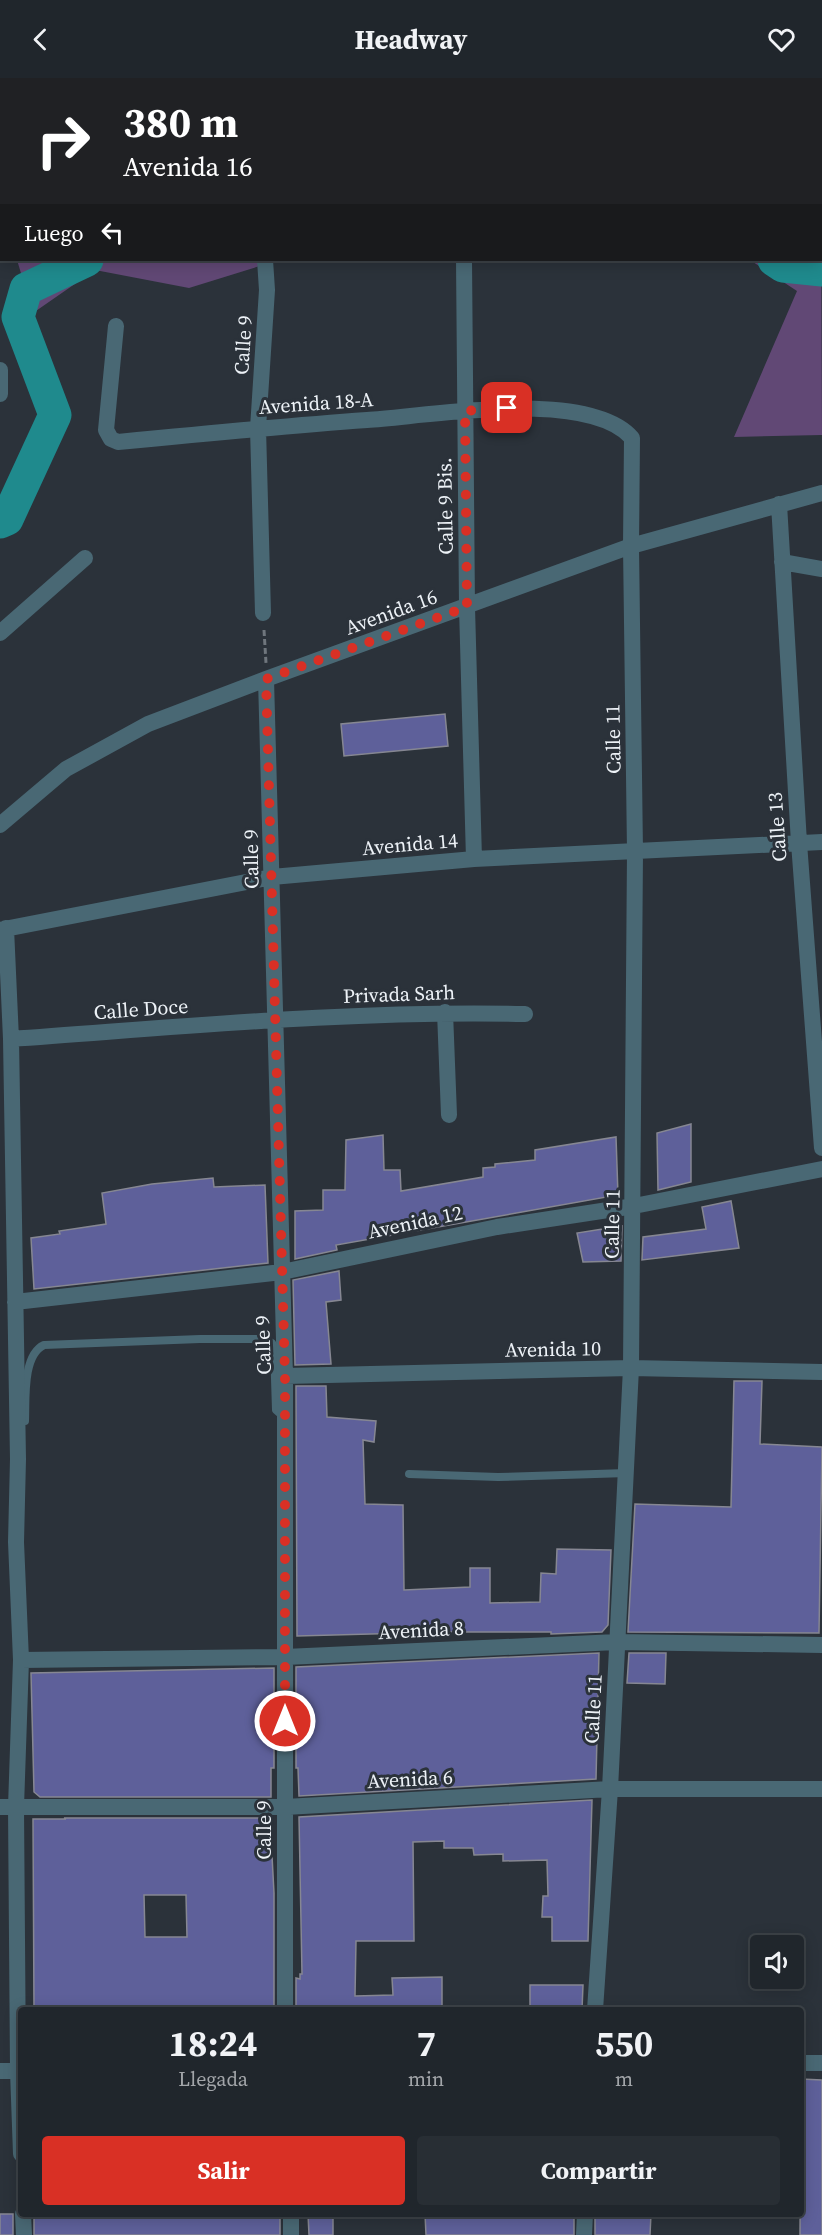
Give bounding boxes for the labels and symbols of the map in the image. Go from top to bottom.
street label: Calle 9 [227,314,259,376]
pin [481,382,532,433]
street label: Avenida 18-A [258,385,375,421]
street label: Calle 9 Bis. [430,457,460,555]
street label: Avenida 16 [341,582,441,642]
street label: Calle 11 [598,704,628,774]
street label: Calle 13 [761,791,793,863]
street label: Avenida 14 [361,826,459,862]
street label: Calle 9 [236,829,266,889]
street label: Privada Sarh [342,978,456,1010]
street label: Calle Doce [93,992,189,1026]
street label: Calle 11 [597,1189,627,1259]
street label: Avenida 12 [365,1198,465,1246]
street label: Calle 9 [248,1315,278,1375]
street label: Avenida 10 [505,1334,601,1364]
street label: Avenida 8 [377,1614,465,1646]
street label: Calle 11 [577,1674,609,1744]
position arrow [253,1689,317,1753]
street label: Avenida 6 [366,1763,454,1795]
street label: Calle 9 [250,1800,278,1860]

